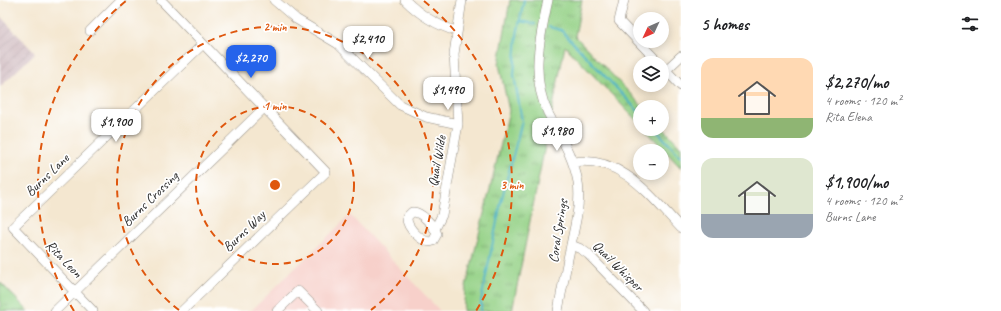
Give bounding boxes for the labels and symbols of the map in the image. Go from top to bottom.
north arrow [633,12,669,48]
text: 2 min [264,19,287,35]
pin: $2,410 [335,26,401,60]
pin: $2,270 [218,45,284,79]
pin: $1,490 [415,77,481,111]
text: 1 min [264,98,287,114]
pin: $1,900 [83,109,149,143]
pin: $1,980 [524,118,590,152]
street label: Quail Wilde [424,133,450,188]
street label: Burns Lane [22,149,74,200]
street label: Burns Crossing [118,167,183,230]
text: 3 min [501,177,524,193]
centre of rings [268,178,282,192]
street label: Coral Springs [545,197,572,264]
street label: Burns Way [219,206,270,255]
street label: Rita Leon [42,237,86,282]
street label: Quail Whisper [589,237,648,296]

